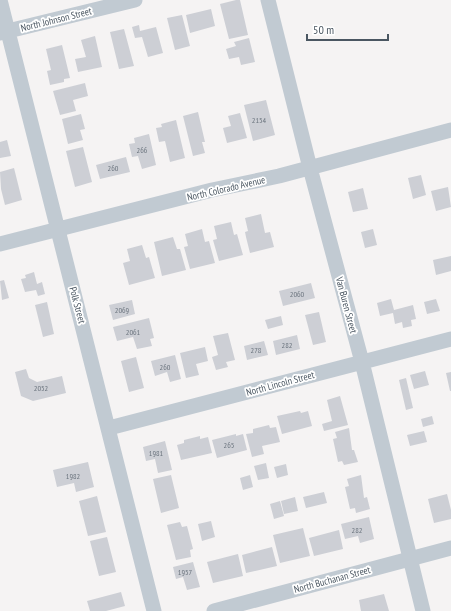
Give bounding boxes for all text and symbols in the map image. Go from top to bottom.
street label: North Johnson Street [19,4,93,35]
scale bar [307,16,388,42]
text: 50 m [313,22,334,37]
house number: 2154 [252,115,267,125]
house number: 266 [137,145,148,155]
house number: 260 [108,163,119,173]
street label: North Colorado Avenue [186,173,266,204]
street label: Van Buren Street [332,275,360,335]
street label: Polk Street [66,285,89,325]
house number: 2060 [290,289,305,299]
house number: 2069 [115,305,130,315]
house number: 2061 [126,327,141,337]
house number: 282 [282,340,293,350]
house number: 278 [251,345,262,355]
house number: 260 [160,362,171,372]
street label: North Lincoln Street [245,368,316,399]
house number: 2052 [34,383,49,393]
house number: 265 [224,440,234,450]
house number: 1981 [149,448,164,458]
house number: 1982 [66,471,81,481]
house number: 282 [352,525,363,535]
street label: North Buchanan Street [293,563,372,596]
house number: 1957 [178,567,193,577]

